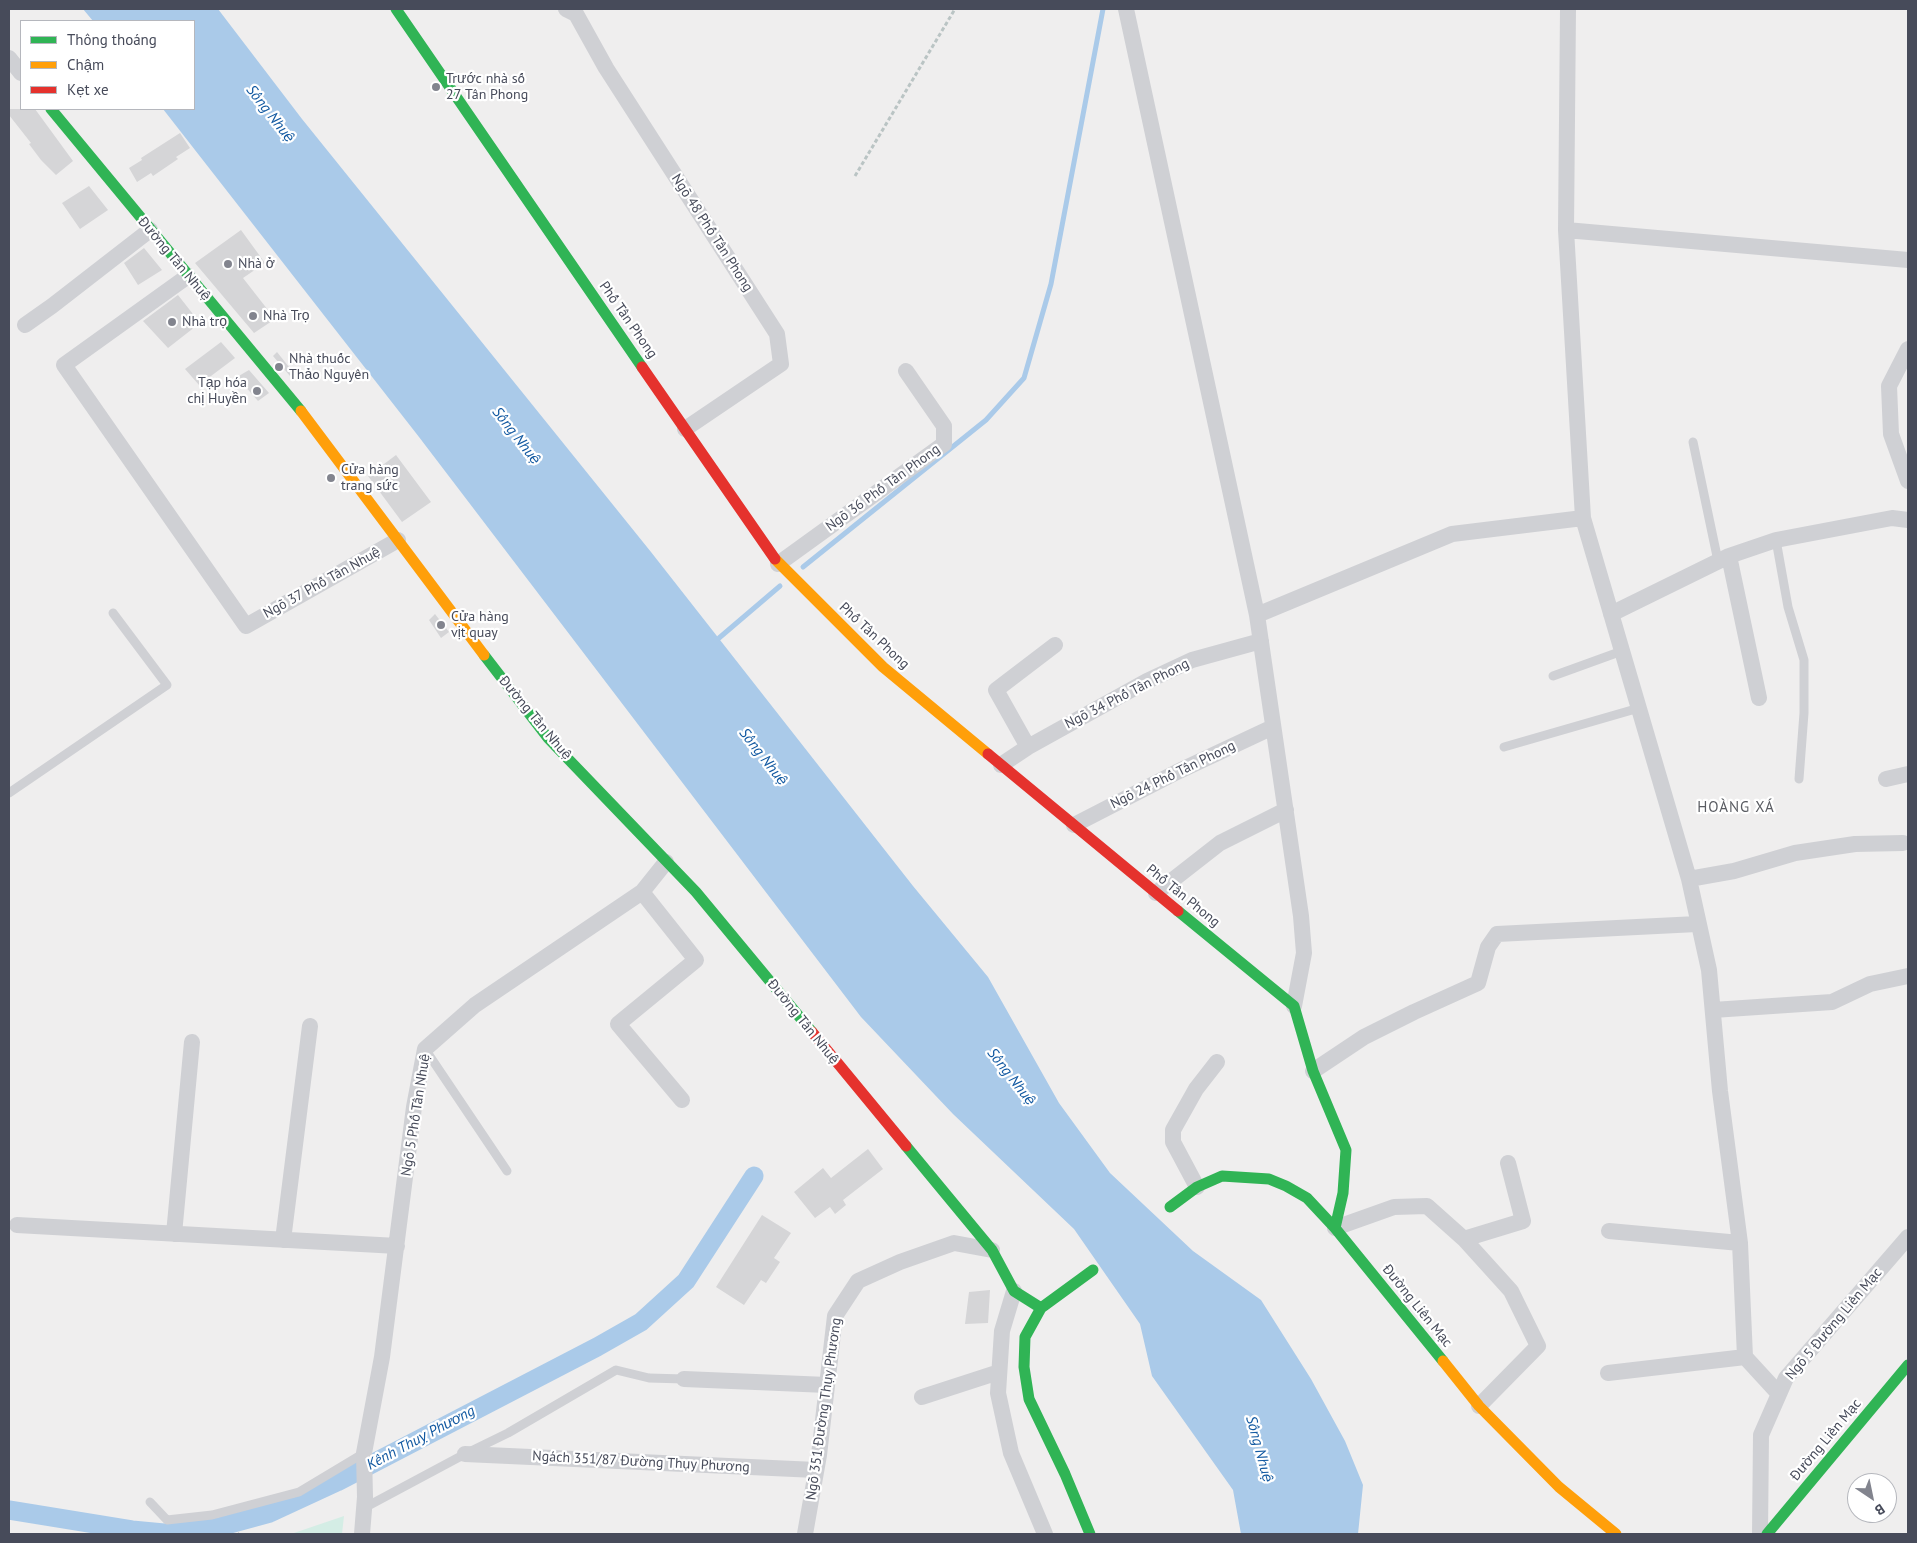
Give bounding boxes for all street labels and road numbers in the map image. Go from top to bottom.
street label: Ngõ 48 Phố Tân Phong [668,171,756,295]
street label: Đường Tân Nhuệ [134,214,214,304]
street label: Phố Tân Phong [595,278,661,362]
street label: Ngõ 36 Phố Tân Phong [823,441,943,535]
street label: Ngõ 37 Phố Tân Nhuệ [260,544,384,622]
street label: Phố Tân Phong [835,599,913,673]
street label: Ngõ 34 Phố Tân Phong [1062,655,1192,733]
street label: Đường Tân Nhuệ [495,673,575,763]
street label: Ngõ 24 Phố Tân Phong [1108,737,1238,813]
street label: Phố Tân Phong [1143,861,1223,931]
street label: Đường Tân Nhuệ [764,976,842,1068]
street label: Ngõ 5 Phố Tân Nhuệ [398,1053,434,1177]
street label: Đường Liên Mạc [1379,1261,1455,1351]
street label: Ngõ 5 Đường Liên Mạc [1782,1265,1886,1383]
street label: Ngõ 351 Đường Thụy Phương [803,1317,845,1501]
street label: Đường Liên Mạc [1787,1396,1865,1484]
street label: Ngách 351/87 Đường Thụy Phương [532,1448,750,1476]

